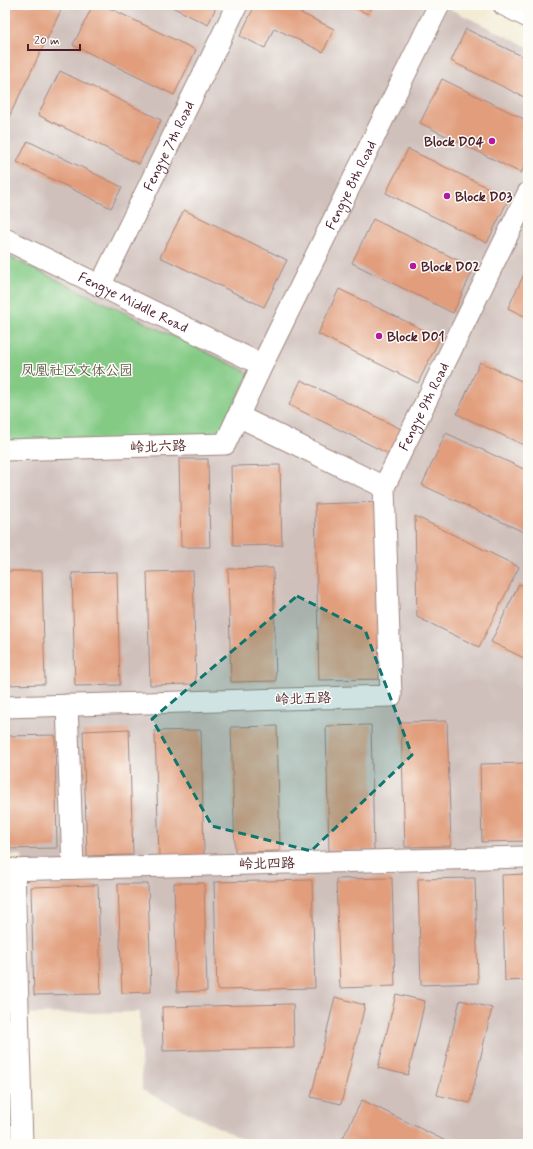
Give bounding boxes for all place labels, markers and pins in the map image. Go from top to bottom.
place label: Block D04 [424,133,485,151]
marker: Block D04 [487,136,497,146]
place label: Block D03 [455,188,513,206]
marker: Block D03 [442,191,452,201]
place label: Block D02 [421,258,480,276]
marker: Block D02 [408,261,418,271]
place label: Block D01 [387,328,445,346]
marker: Block D01 [374,331,384,341]

